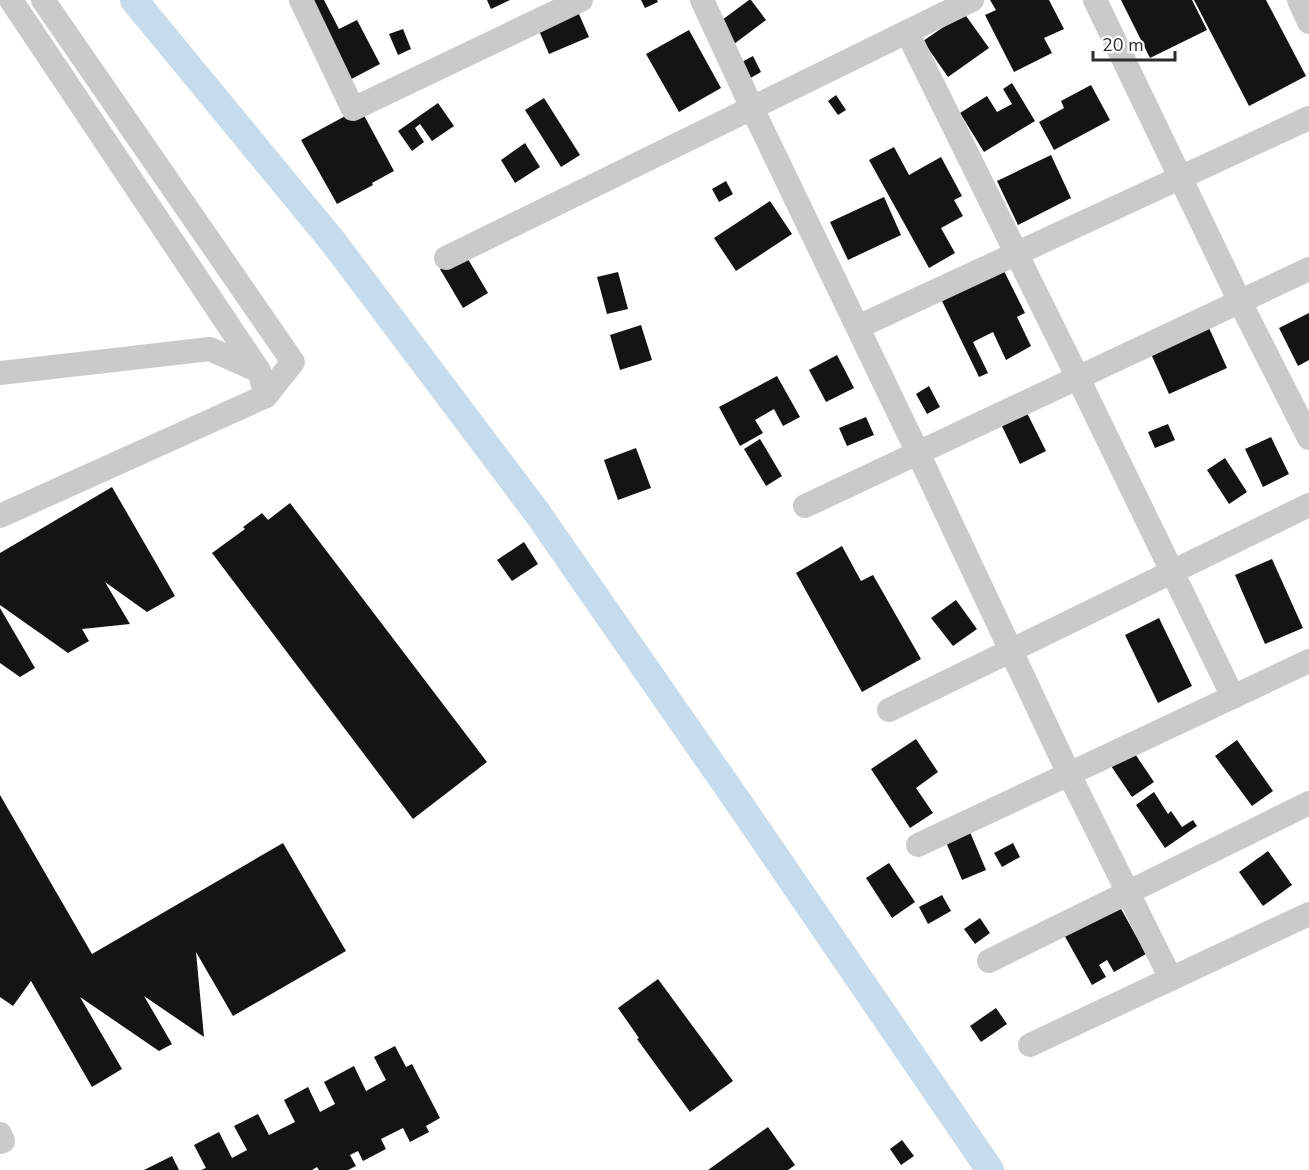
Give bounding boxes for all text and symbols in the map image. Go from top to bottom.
scale bar [1093,24,1176,62]
text: 20 m [1102,33,1144,57]

